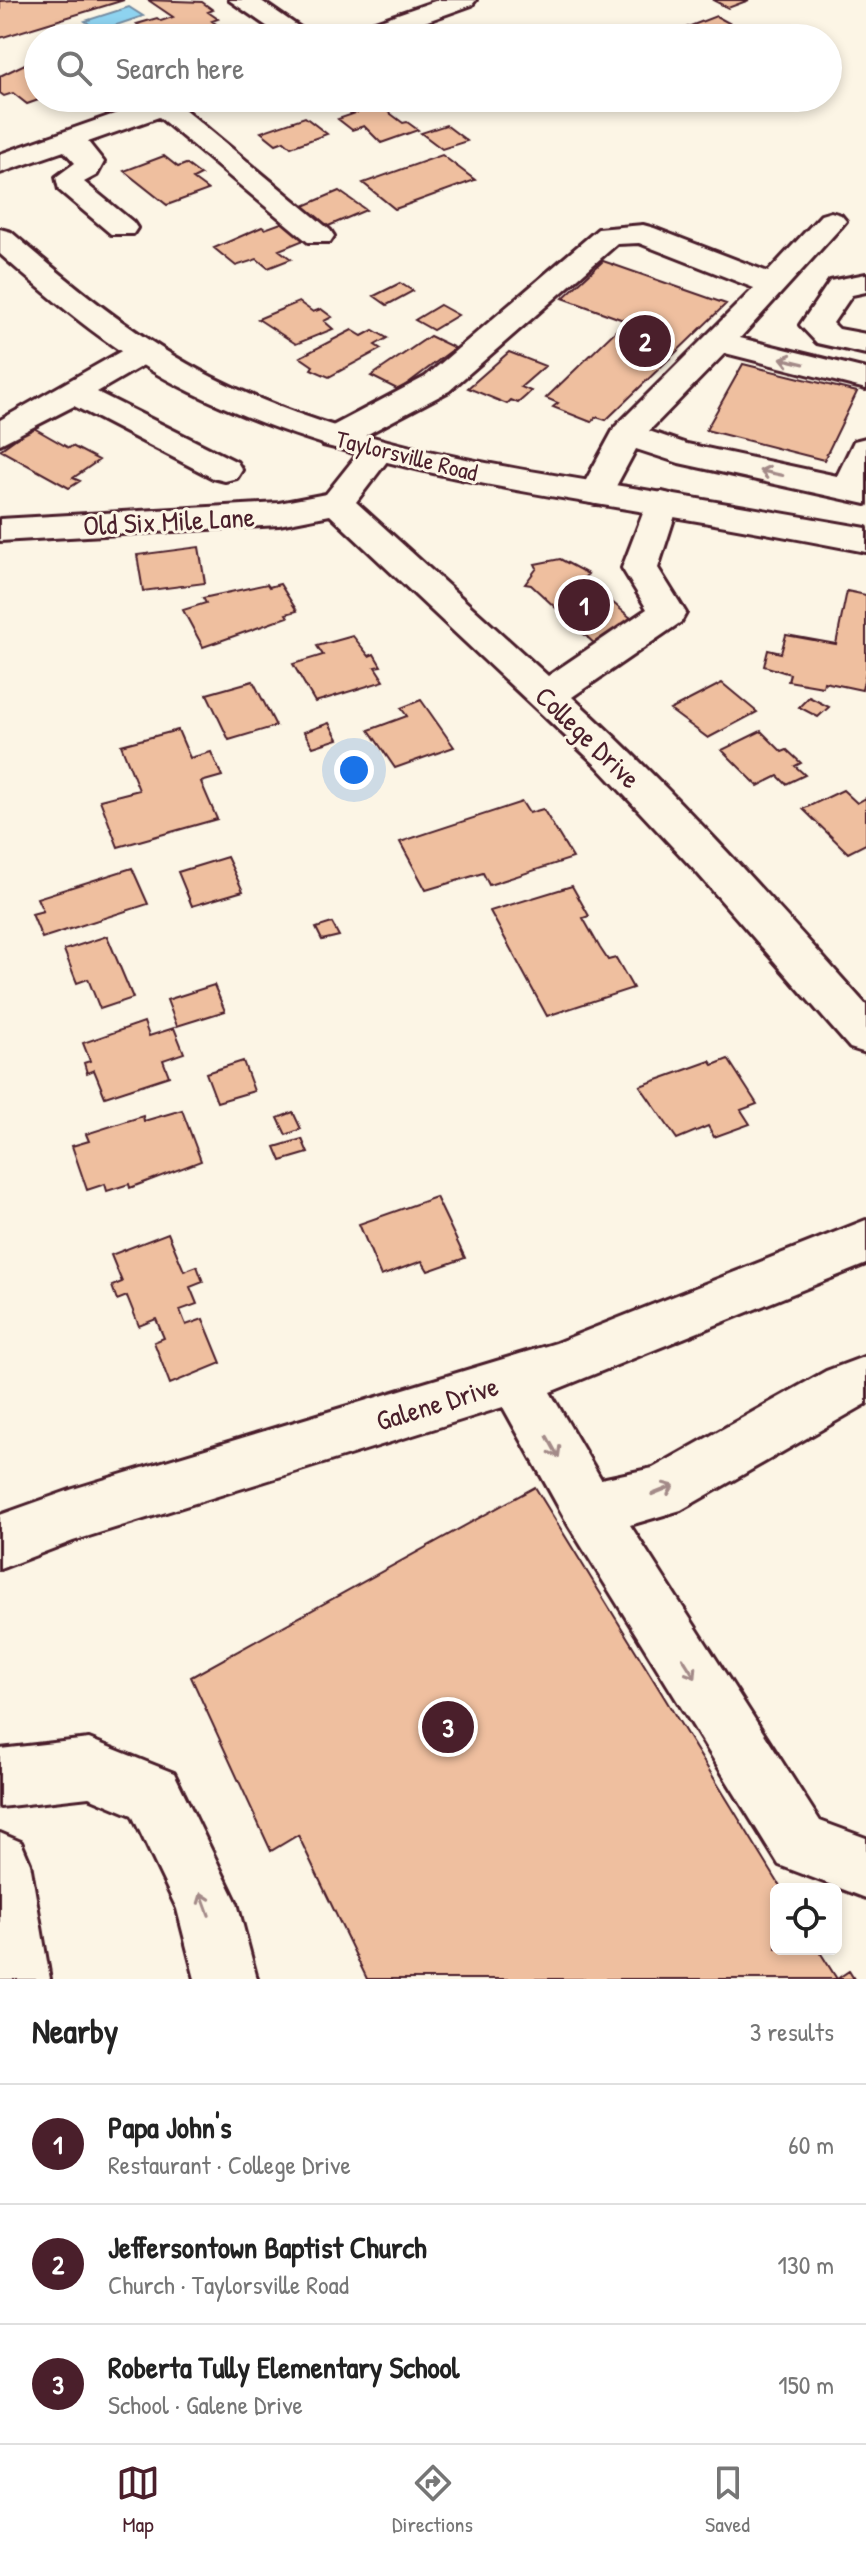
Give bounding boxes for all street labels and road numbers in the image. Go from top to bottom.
street label: Taylorsville Road [333,422,481,488]
street label: Old Six Mile Lane [82,498,256,544]
street label: College Drive [527,677,649,797]
street label: Galene Drive [371,1366,503,1440]

